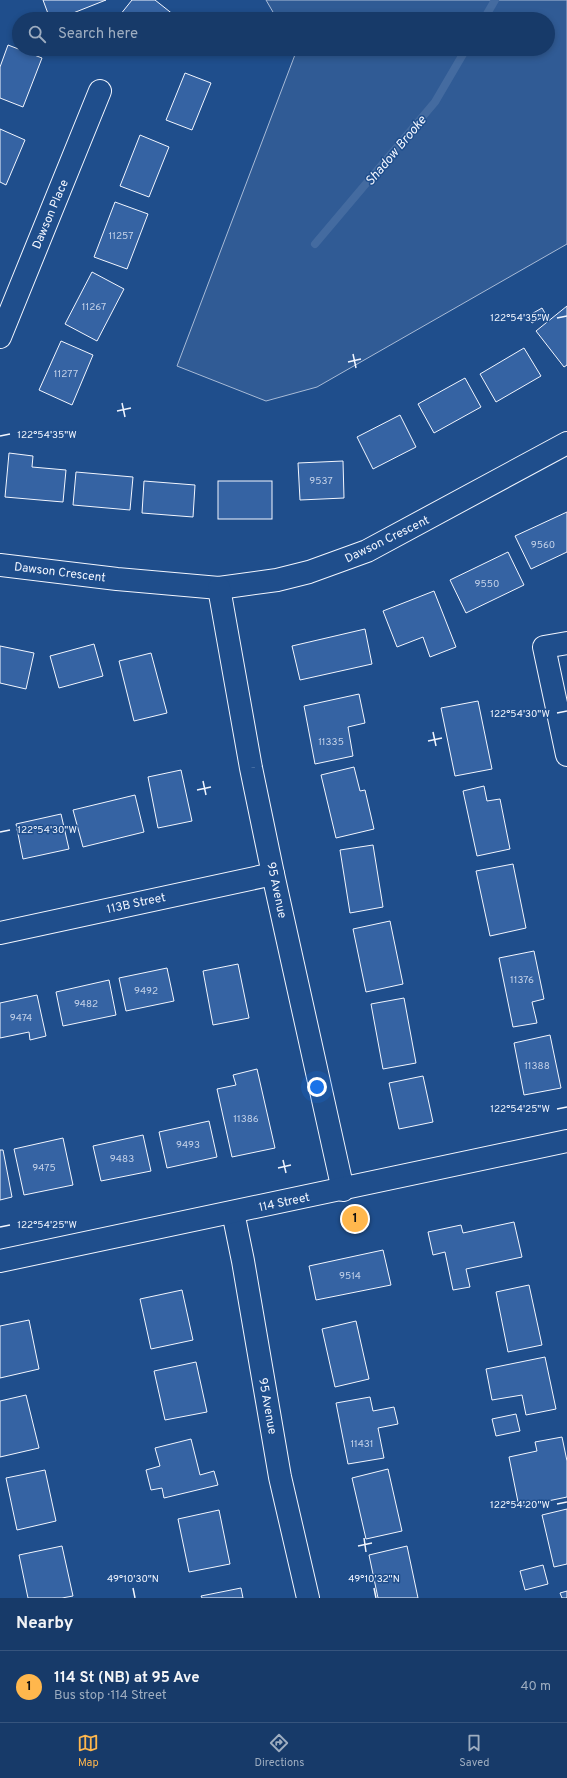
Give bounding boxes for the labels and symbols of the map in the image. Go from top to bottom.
water label: Shadow Brooke [363,113,431,190]
street label: Dawson Place [29,177,73,252]
house number: 11257 [109,230,133,243]
house number: 11267 [82,301,106,314]
text: 122°54'35"W [490,312,550,325]
house number: 11277 [54,368,78,381]
text: 122°54'35"W [17,429,77,442]
house number: 9537 [309,475,333,488]
street label: Dawson Crescent [343,513,432,567]
house number: 9560 [531,539,555,552]
street label: Dawson Crescent [13,559,107,587]
house number: 9550 [475,578,499,591]
text: 122°54'30"W [490,708,550,721]
house number: 11335 [318,736,344,749]
text: 122°54'30"W [17,824,77,837]
street label: 95 Avenue [262,861,290,920]
street label: 113B Street [105,890,167,918]
house number: 11376 [510,974,534,987]
house number: 9492 [134,985,158,998]
house number: 9482 [74,998,98,1011]
house number: 9474 [10,1012,32,1025]
house number: 11388 [524,1060,550,1073]
your location [307,1077,327,1097]
text: 122°54'25"W [490,1103,550,1116]
house number: 11386 [233,1113,259,1126]
house number: 9493 [176,1139,200,1152]
house number: 9483 [110,1153,134,1166]
house number: 9475 [32,1162,56,1175]
street label: 114 Street [257,1190,311,1216]
pin: 1 [342,1204,368,1234]
text: 122°54'25"W [17,1219,77,1232]
house number: 9514 [339,1270,361,1283]
street label: 95 Avenue [254,1377,280,1436]
house number: 11431 [350,1438,374,1451]
text: 122°54'20"W [490,1499,550,1512]
text: 49°10'30"N [107,1573,159,1586]
text: 49°10'32"N [348,1573,400,1586]

